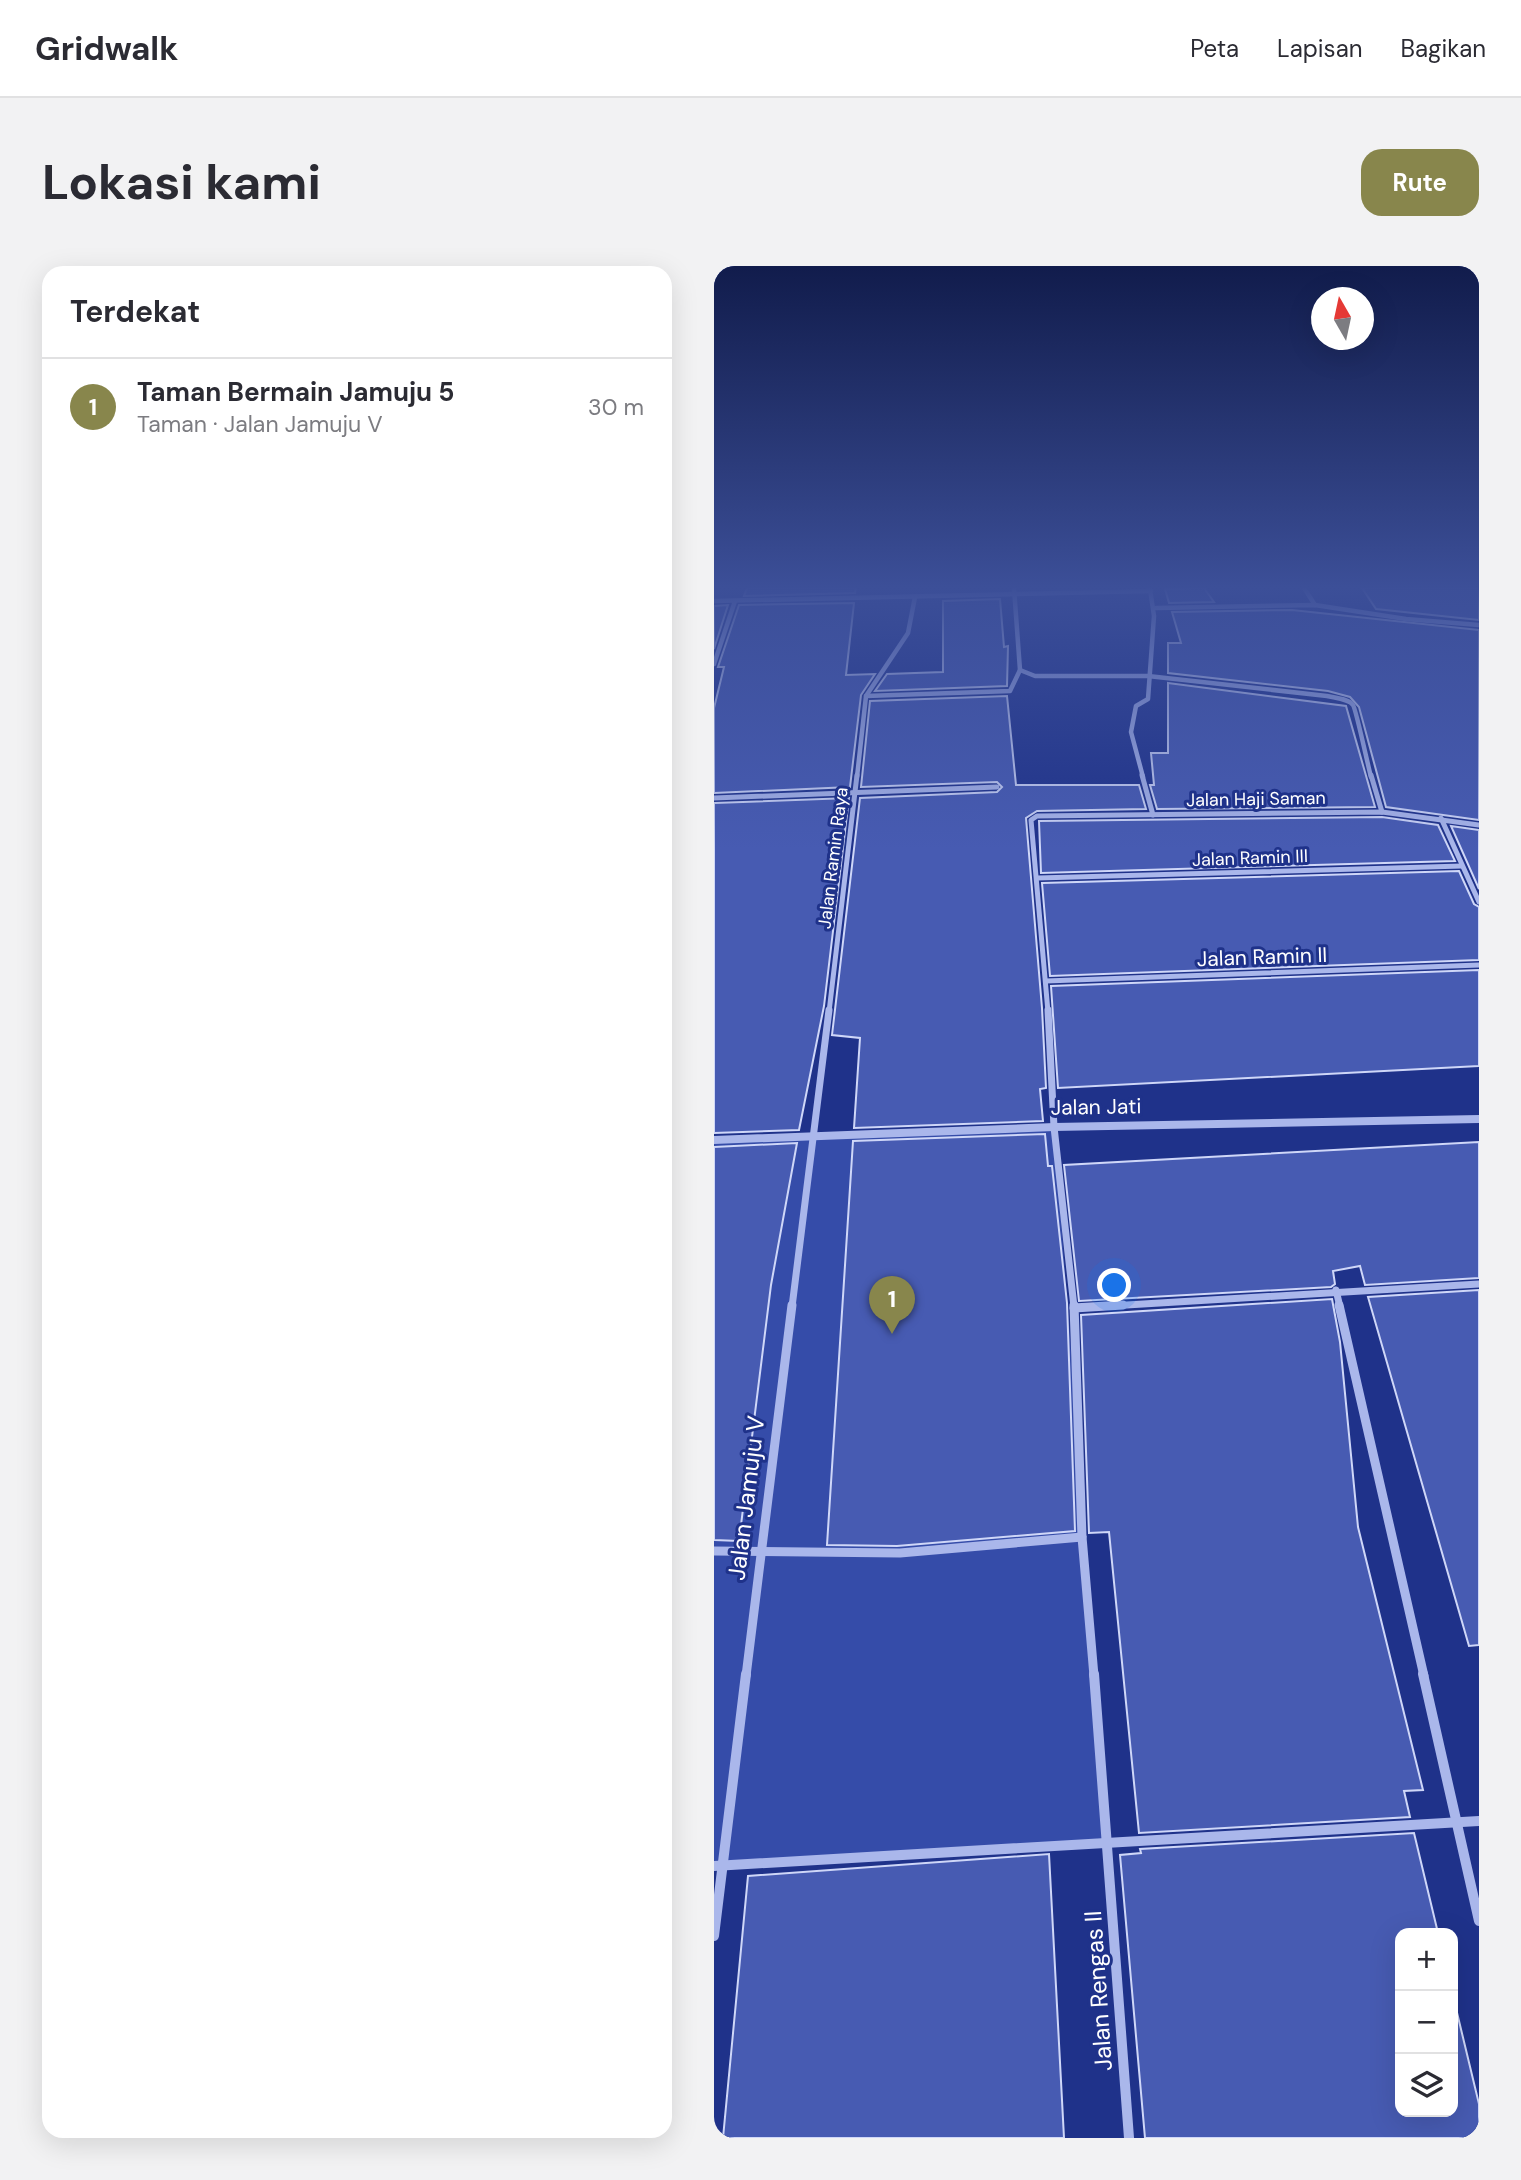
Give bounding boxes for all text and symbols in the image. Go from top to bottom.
text: Gridwalk [35,27,178,70]
text: Peta [1190,33,1239,64]
text: Lapisan [1277,33,1362,64]
text: Bagikan [1400,33,1486,64]
button: Rute [1361,149,1479,216]
text: Lokasi kami [42,150,321,214]
north arrow [1311,287,1374,350]
text: Terdekat [70,292,200,331]
text: Taman Bermain Jamuju 5 [137,375,454,409]
text: 1 [89,392,97,422]
text: 30 m [588,392,644,422]
text: Taman · Jalan Jamuju V [137,409,383,439]
street label: Jalan Ramin Raya [812,786,854,930]
street label: Jalan Haji Saman [1186,786,1326,812]
street label: Jalan Ramin III [1192,844,1308,872]
street label: Jalan Ramin II [1196,941,1328,973]
street label: Jalan Jati [1050,1092,1142,1122]
your location [1097,1268,1131,1302]
pin: 1 [869,1276,915,1334]
street label: Jalan Jamuju V [721,1414,771,1582]
street label: Jalan Rengas II [1077,1910,1119,2072]
map controls [1395,1928,1458,2117]
button: + [1395,1928,1458,1991]
button: − [1395,1991,1458,2054]
button: layers [1395,2054,1458,2117]

